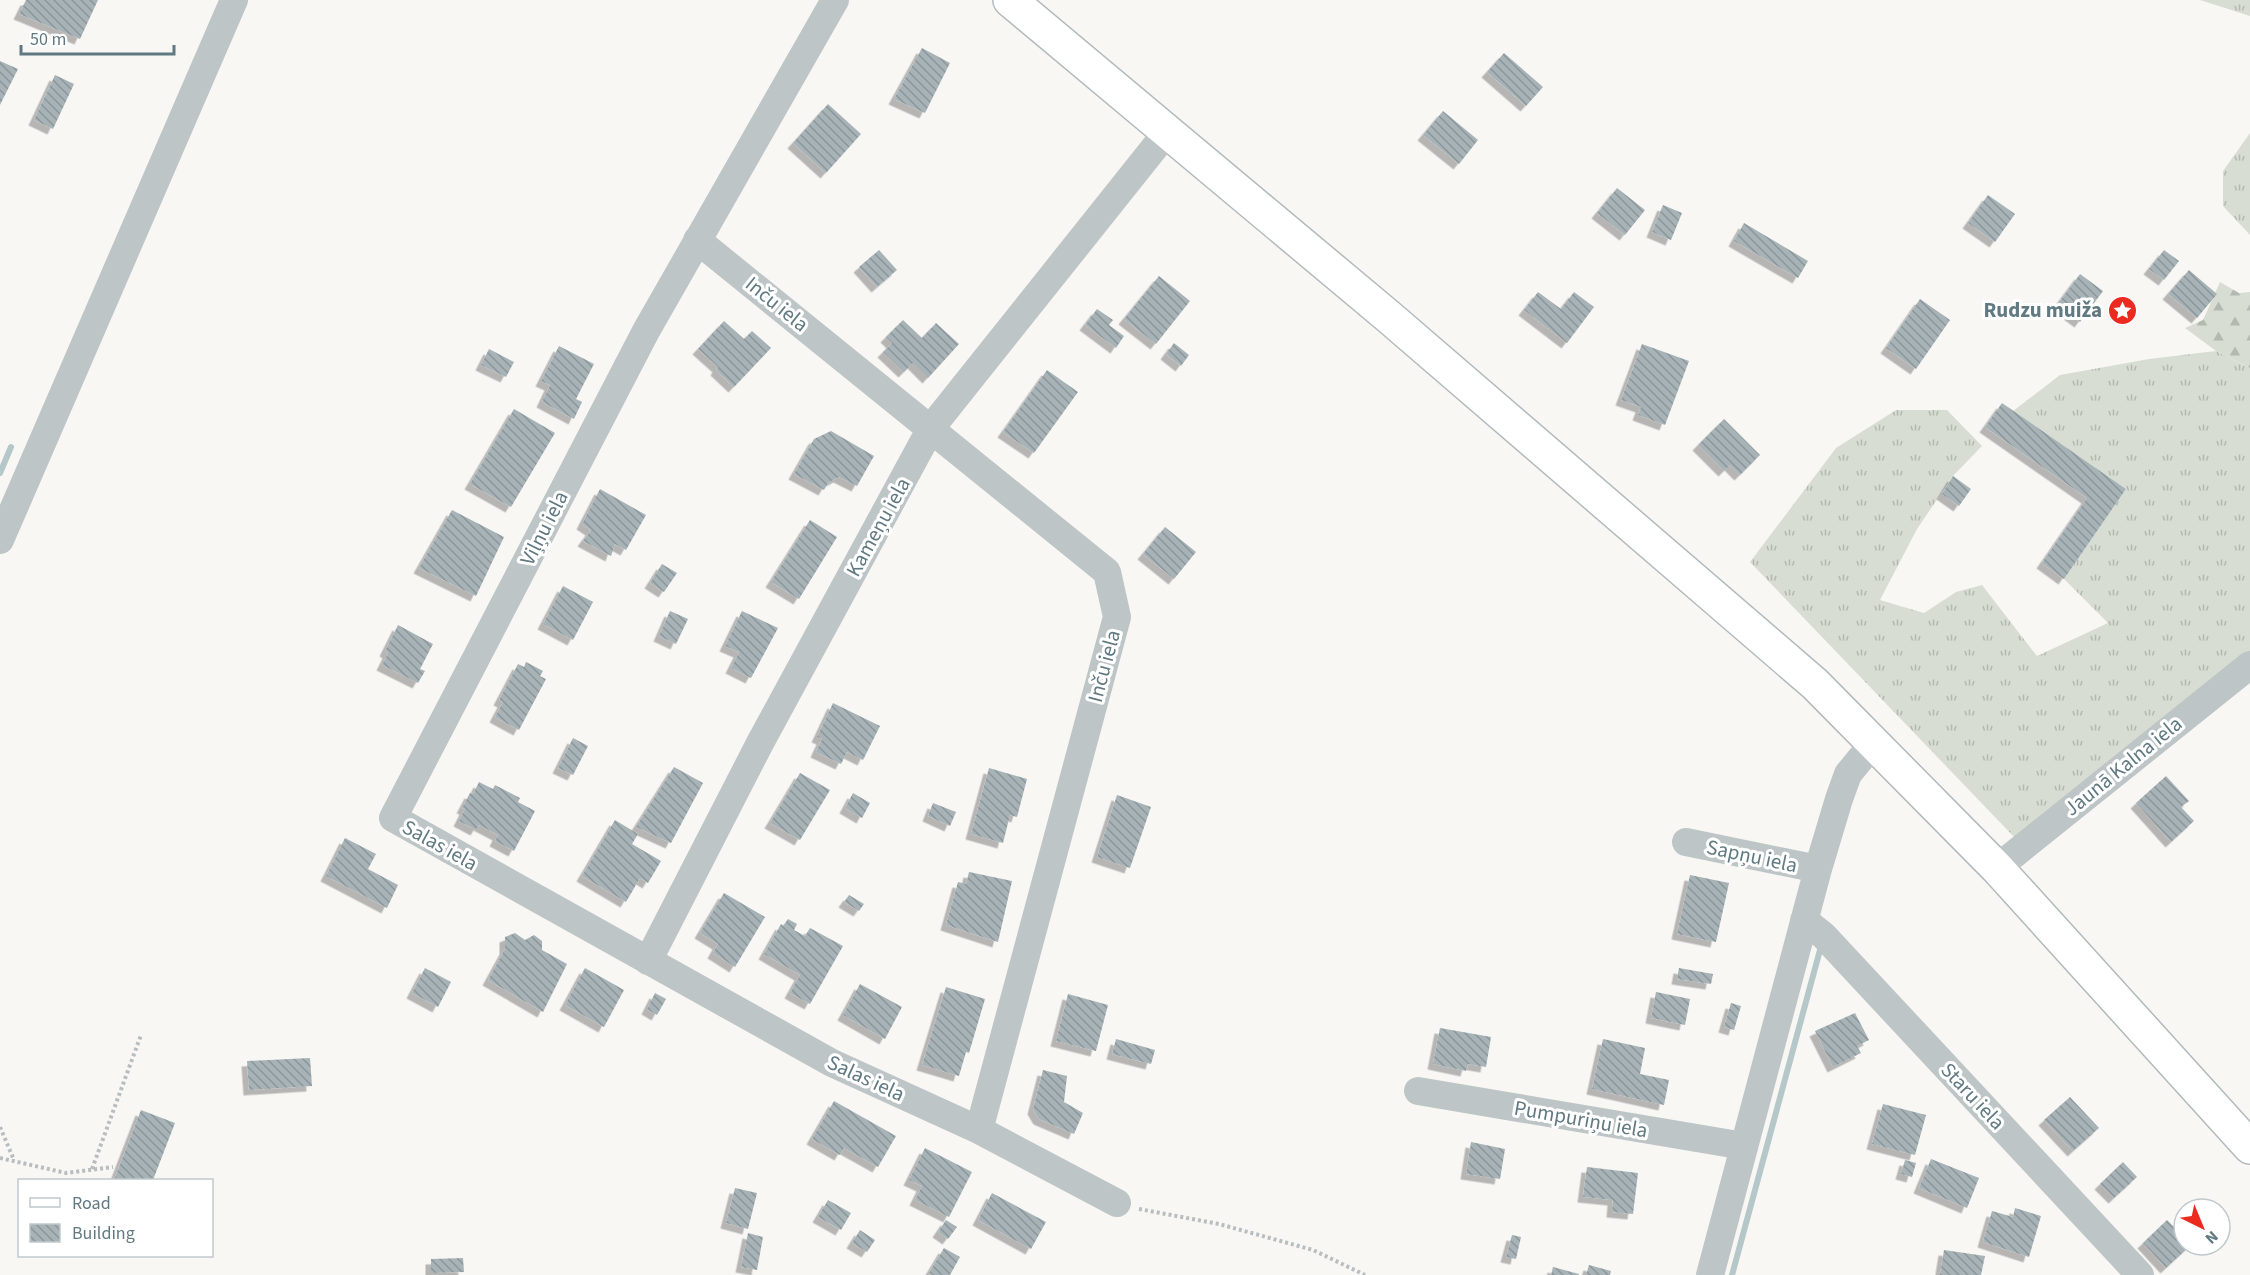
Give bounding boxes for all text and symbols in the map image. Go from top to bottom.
scale bar [21,18,174,56]
text: 50 m [30,27,66,52]
street label: Inču iela [739,269,815,339]
place icon: Rudzu muiža [2107,294,2139,326]
place label: Rudzu muiža [1983,295,2102,325]
street label: Kameņu iela [838,472,918,582]
street label: Viļņu iela [512,486,576,570]
street label: Inču iela [1080,627,1128,705]
street label: Jaunā Kalna iela [2058,709,2188,823]
street label: Salas iela [397,812,483,878]
street label: Sapņu iela [1704,832,1800,880]
street label: Salas iela [822,1047,910,1109]
street label: Staru iela [1934,1056,2012,1136]
street label: Pumpuriņu iela [1512,1093,1650,1145]
legend [18,1179,213,1257]
text: Road [72,1191,111,1216]
north arrow [2172,1197,2232,1257]
text: Building [72,1221,135,1246]
text: N [2200,1226,2223,1249]

